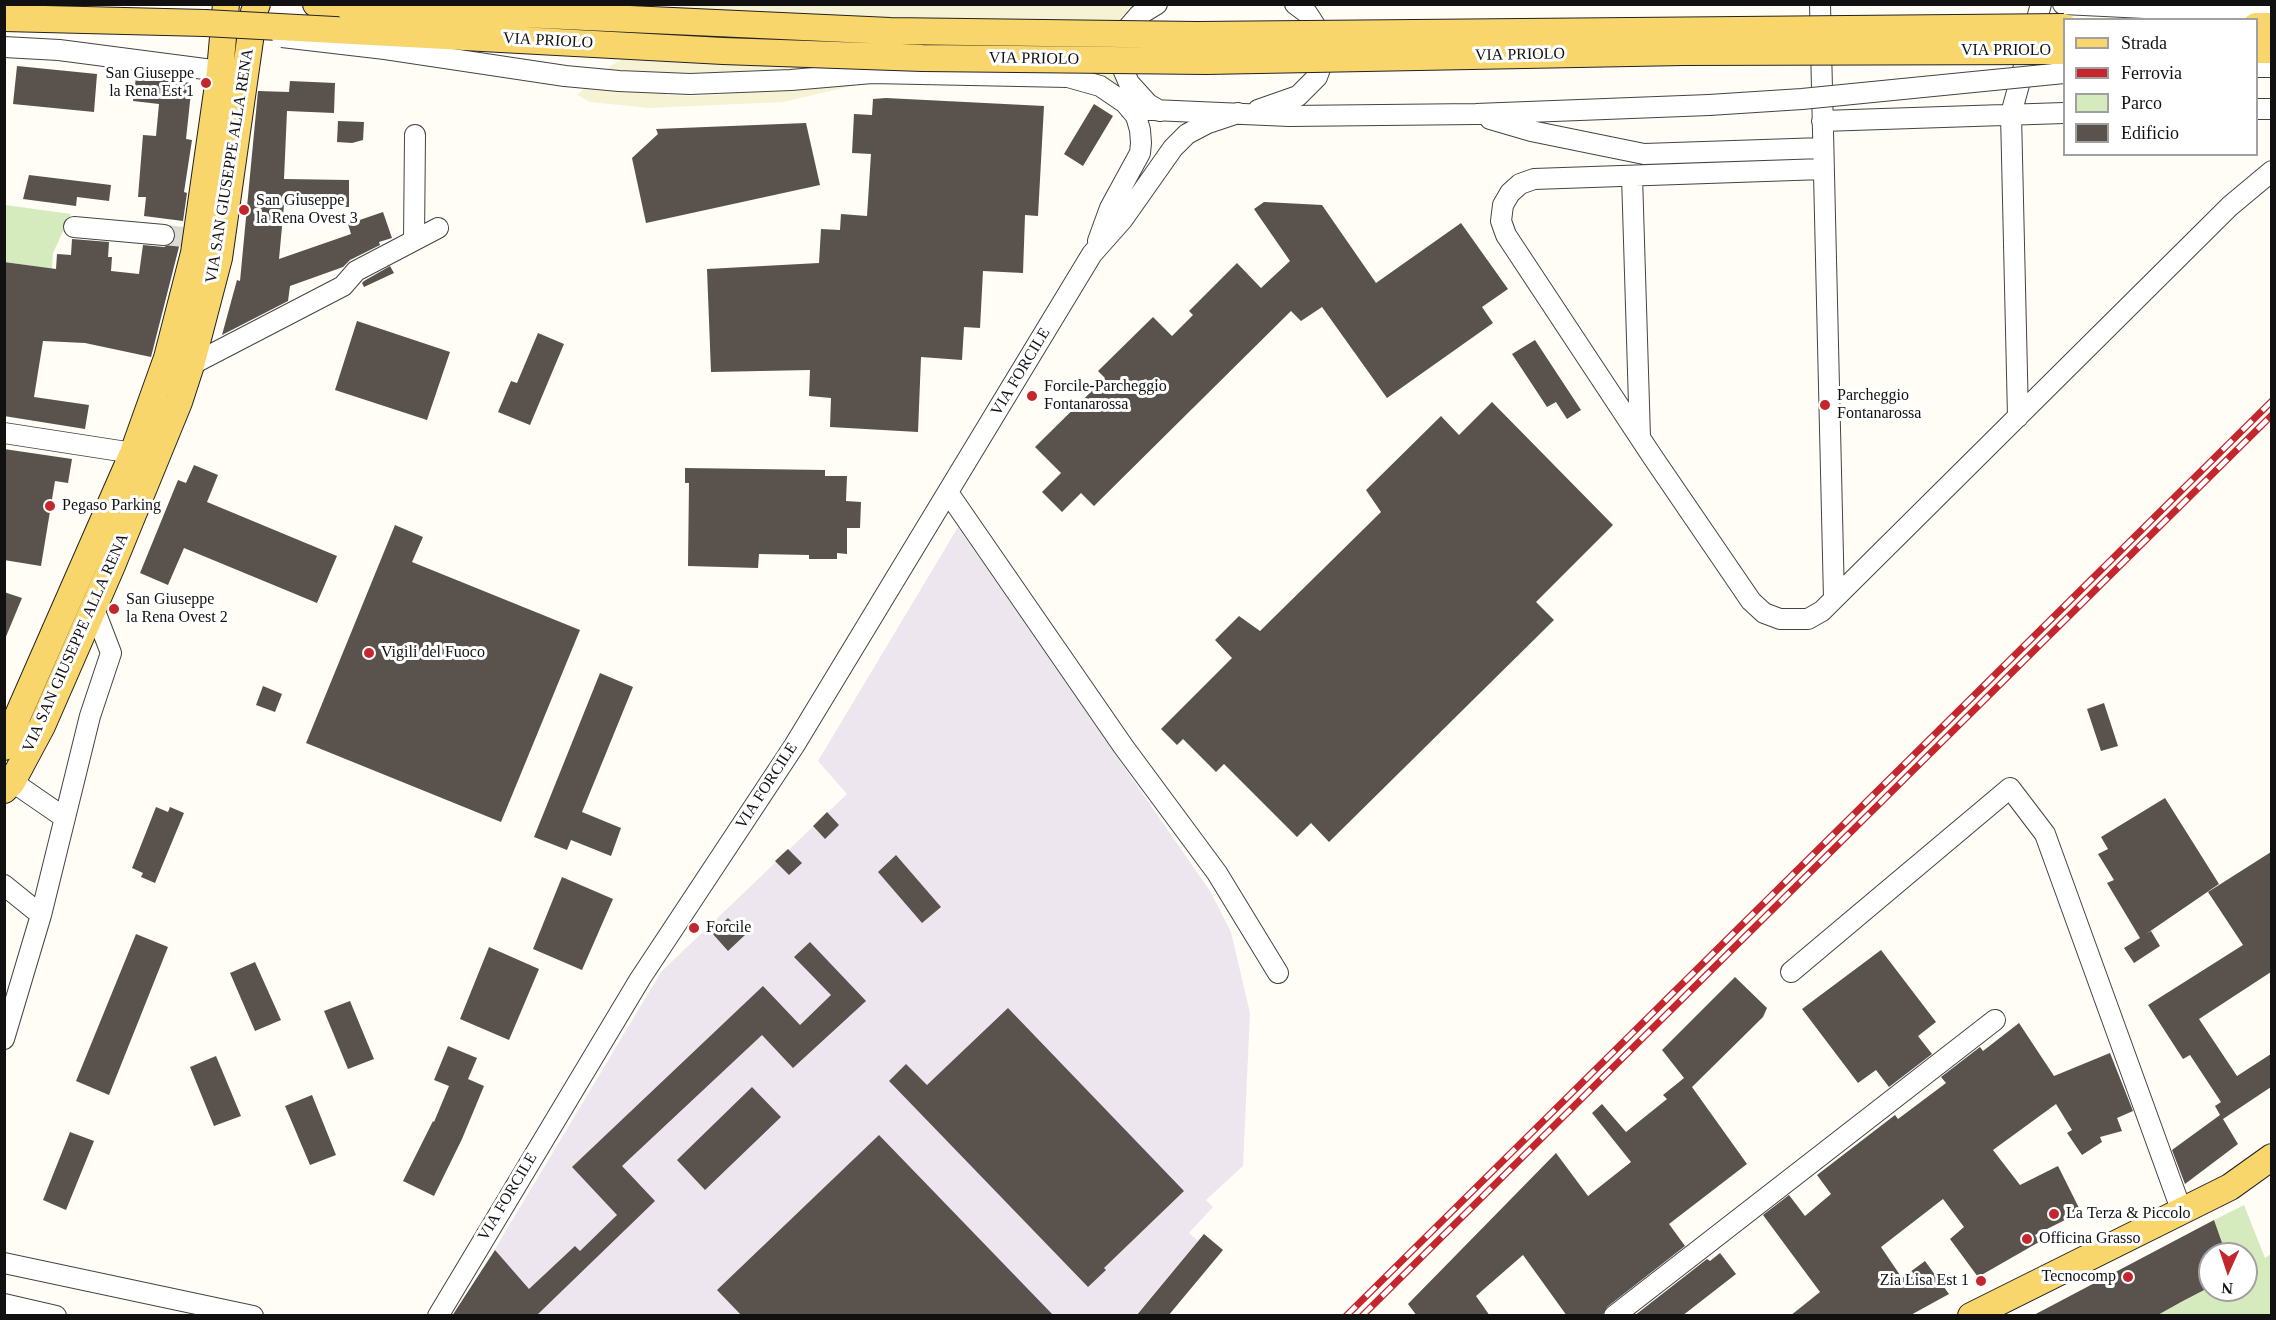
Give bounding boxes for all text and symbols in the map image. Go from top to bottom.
legend [2063,18,2258,156]
street label: VIA PRIOLO [502,29,594,53]
text: Strada [2121,33,2167,53]
street label: VIA PRIOLO [1961,41,2051,61]
street label: VIA PRIOLO [1475,45,1565,65]
street label: VIA SAN GIUSEPPE ALLA RENA [202,47,258,285]
street label: VIA PRIOLO [989,49,1079,69]
text: Ferrovia [2121,63,2182,83]
place label: San Giuseppe la Rena Est 1 [106,64,194,102]
marker: San Giuseppe la Rena Est 1 [199,76,213,90]
text: Parco [2121,93,2162,113]
text: Edificio [2121,123,2179,143]
place label: San Giuseppe la Rena Ovest 3 [256,191,358,229]
marker: San Giuseppe la Rena Ovest 3 [237,203,251,217]
street label: VIA FORCILE [987,325,1055,419]
place label: Forcile-Parcheggio Fontanarossa [1044,377,1167,415]
place label: Parcheggio Fontanarossa [1837,386,1921,424]
marker: Forcile-Parcheggio Fontanarossa [1025,389,1039,403]
marker: Parcheggio Fontanarossa [1818,398,1832,412]
place label: Pegaso Parking [62,496,161,516]
marker: Pegaso Parking [43,499,57,513]
street label: VIA SAN GIUSEPPE ALLA RENA [19,531,133,755]
place label: San Giuseppe la Rena Ovest 2 [126,590,228,628]
marker: San Giuseppe la Rena Ovest 2 [107,602,121,616]
place label: Vigili del Fuoco [381,643,485,663]
marker: Vigili del Fuoco [362,646,376,660]
street label: VIA FORCILE [732,739,802,833]
place label: Forcile [706,918,751,938]
marker: Forcile [687,921,701,935]
street label: VIA FORCILE [474,1150,542,1244]
place label: La Terza & Piccolo [2066,1204,2191,1224]
marker: La Terza & Piccolo [2047,1207,2061,1221]
place label: Officina Grasso [2039,1229,2140,1249]
marker: Officina Grasso [2020,1232,2034,1246]
north arrow [2198,1242,2258,1302]
place label: Tecnocomp [2042,1267,2116,1287]
marker: Tecnocomp [2121,1270,2135,1284]
place label: Zia Lisa Est 1 [1880,1271,1969,1291]
marker: Zia Lisa Est 1 [1974,1274,1988,1288]
text: N [2221,1280,2233,1297]

